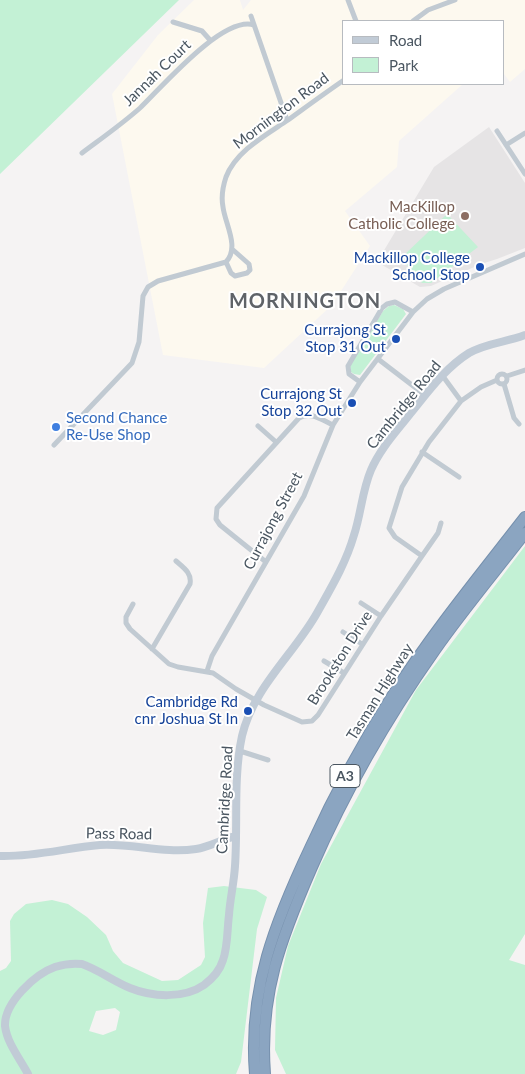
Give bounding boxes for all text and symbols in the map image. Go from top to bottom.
legend [342,20,505,85]
text: Road [389,31,422,49]
street label: Jannah Court [119,36,195,110]
text: Park [389,56,418,74]
street label: Mornington Road [230,69,332,153]
place label: MacKillop Catholic College [348,198,455,233]
marker: MacKillop Catholic College [459,210,471,222]
place label: Mackillop College School Stop [354,249,470,284]
marker: Mackillop College School Stop [474,261,486,273]
district label: MORNINGTON [228,290,382,314]
place label: Currajong St Stop 31 Out [304,321,386,356]
marker: Currajong St Stop 31 Out [390,333,402,345]
street label: Cambridge Road [363,357,445,453]
place label: Currajong St Stop 32 Out [260,385,342,420]
marker: Currajong St Stop 32 Out [346,397,358,409]
place label: Second Chance Re-Use Shop [66,409,167,444]
marker: Second Chance Re-Use Shop [50,421,62,433]
street label: Currajong Street [240,469,306,573]
street label: Brookston Drive [304,608,376,708]
street label: Tasman Highway [343,640,417,744]
place label: Cambridge Rd cnr Joshua St In [135,693,238,728]
marker: Cambridge Rd cnr Joshua St In [242,705,254,717]
street label: Cambridge Road [213,745,237,855]
road number: A3 [330,764,360,788]
street label: Pass Road [86,824,152,844]

